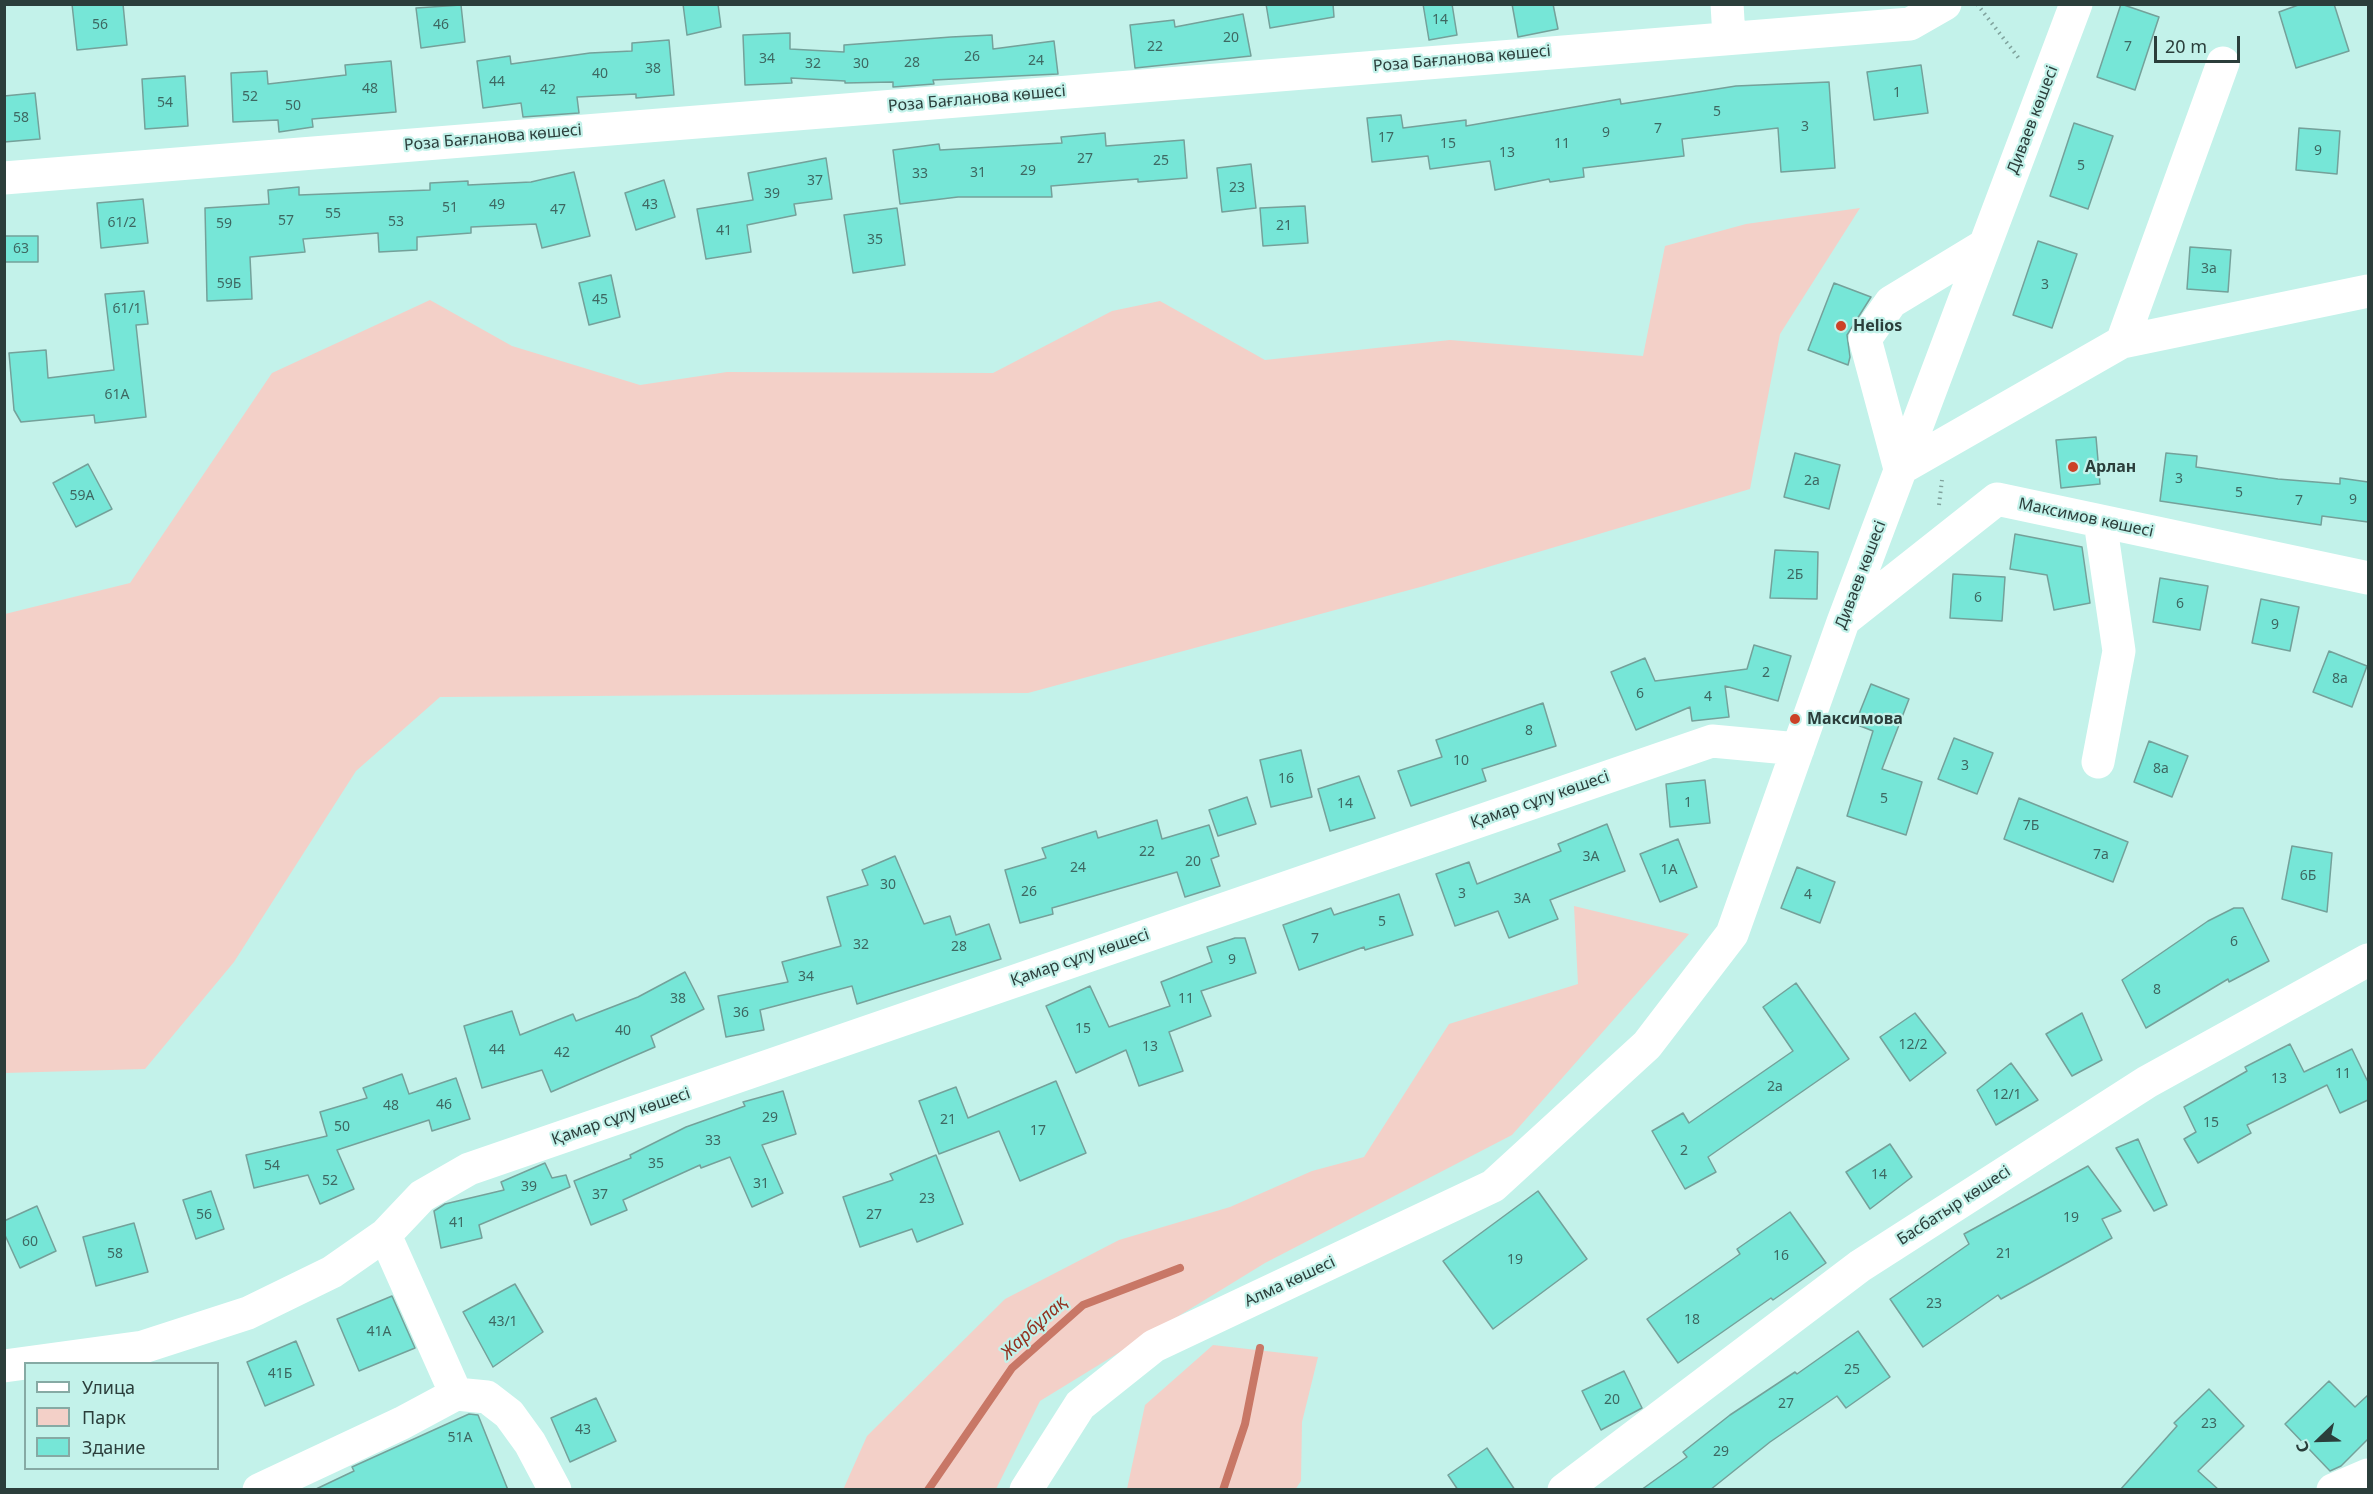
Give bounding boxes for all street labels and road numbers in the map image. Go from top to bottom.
street label: Роза Бағланова көшесі [1372,42,1552,76]
street label: Диваев көшесі [2004,63,2062,177]
street label: Роза Бағланова көшесі [887,82,1067,116]
street label: Роза Бағланова көшесі [403,121,583,155]
street label: Максимов көшесі [2017,494,2155,542]
street label: Диваев көшесі [1832,518,1890,632]
street label: Қамар сұлу көшесі [1468,767,1612,833]
street label: Қамар сұлу көшесі [1008,925,1152,991]
street label: Қамар сұлу көшесі [549,1084,693,1150]
street label: Басбатыр көшесі [1894,1162,2014,1250]
street label: Алма көшесі [1242,1253,1338,1311]

